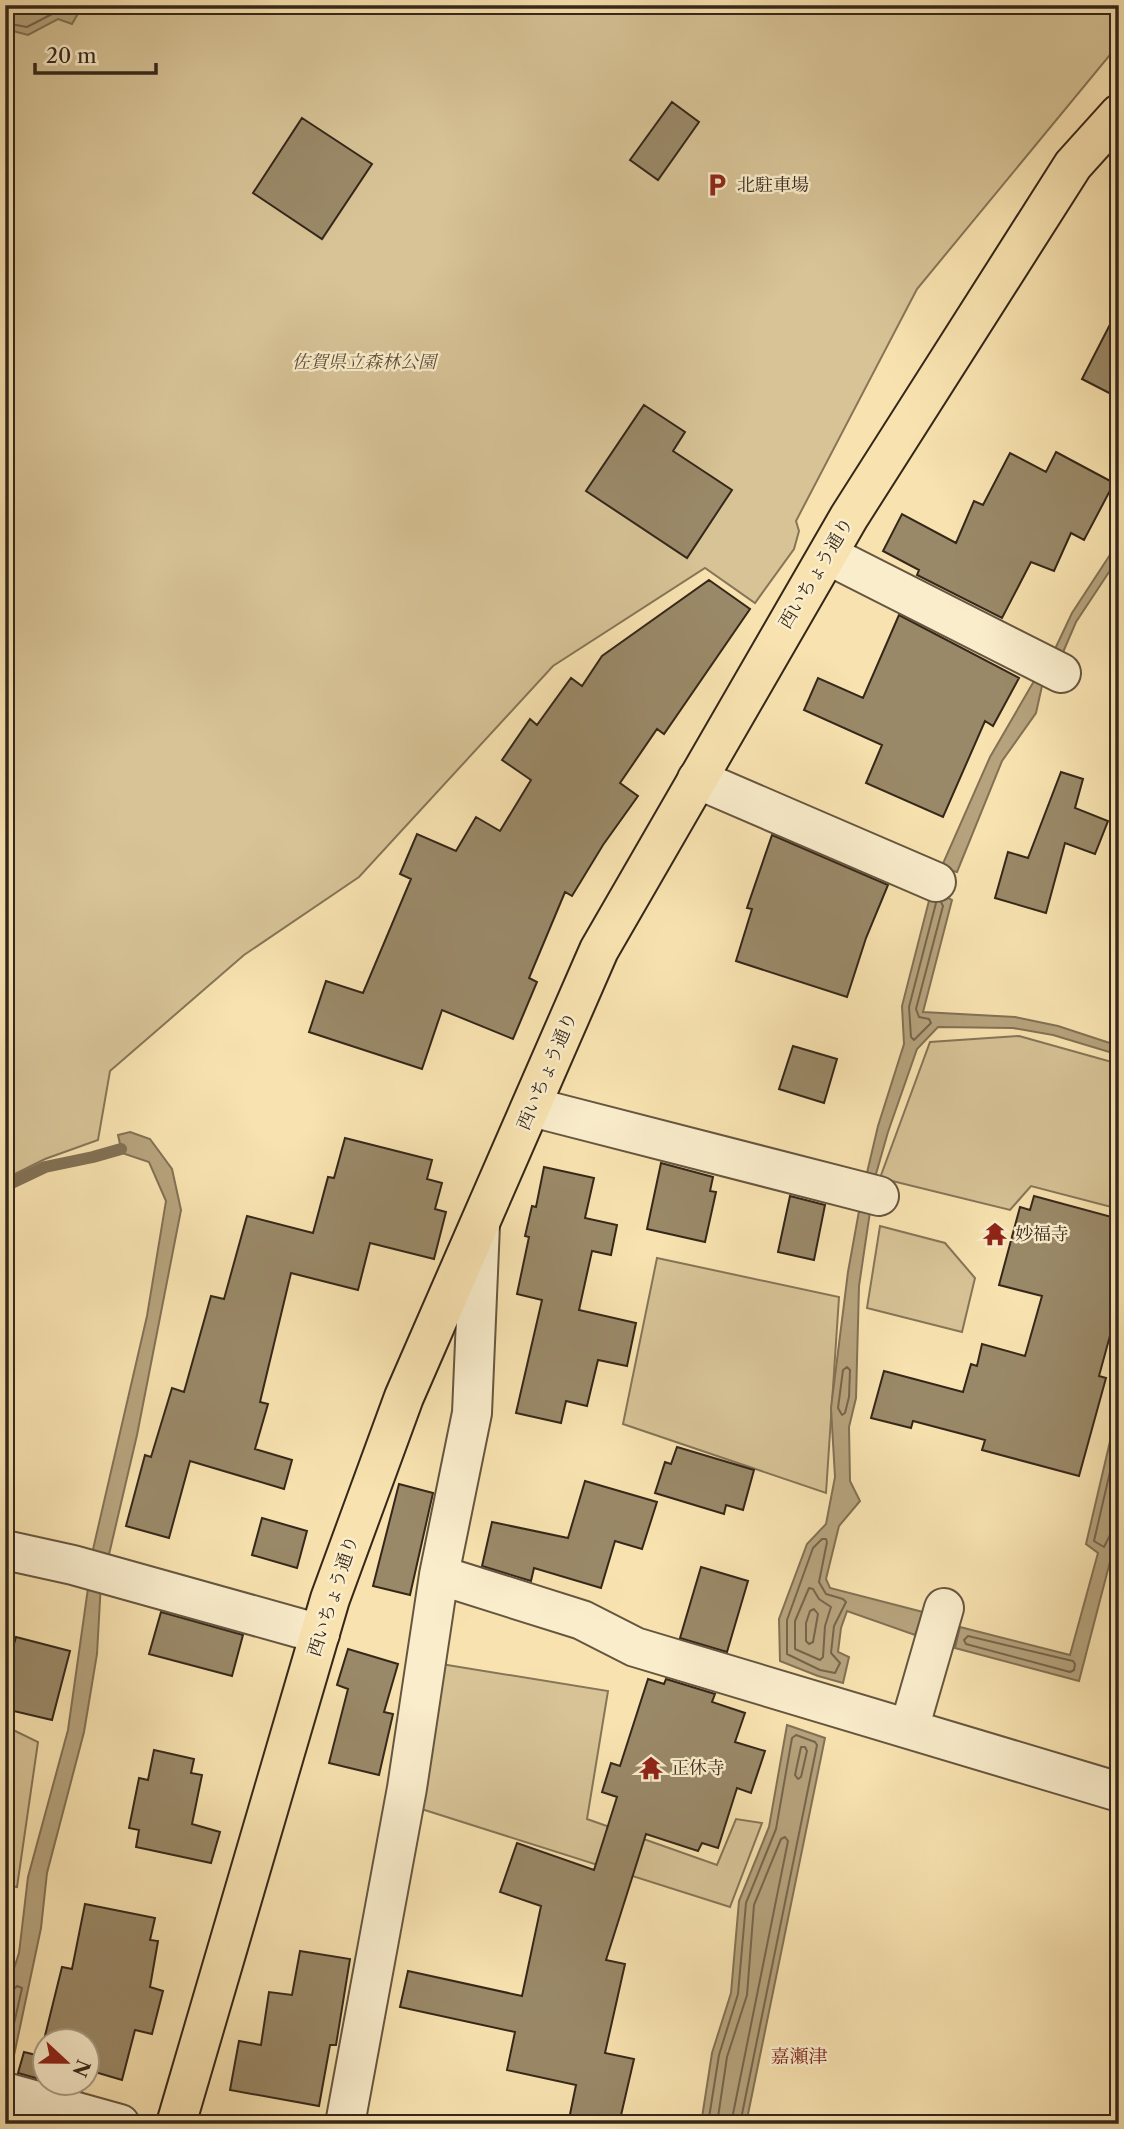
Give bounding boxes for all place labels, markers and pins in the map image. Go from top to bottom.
parking icon: 北駐車場 [703,171,731,199]
place label: 北駐車場 [737,174,809,196]
temple icon: 妙福寺 [981,1220,1009,1248]
place label: 妙福寺 [1015,1223,1069,1245]
temple icon: 正休寺 [637,1754,665,1782]
place label: 正休寺 [671,1757,725,1779]

